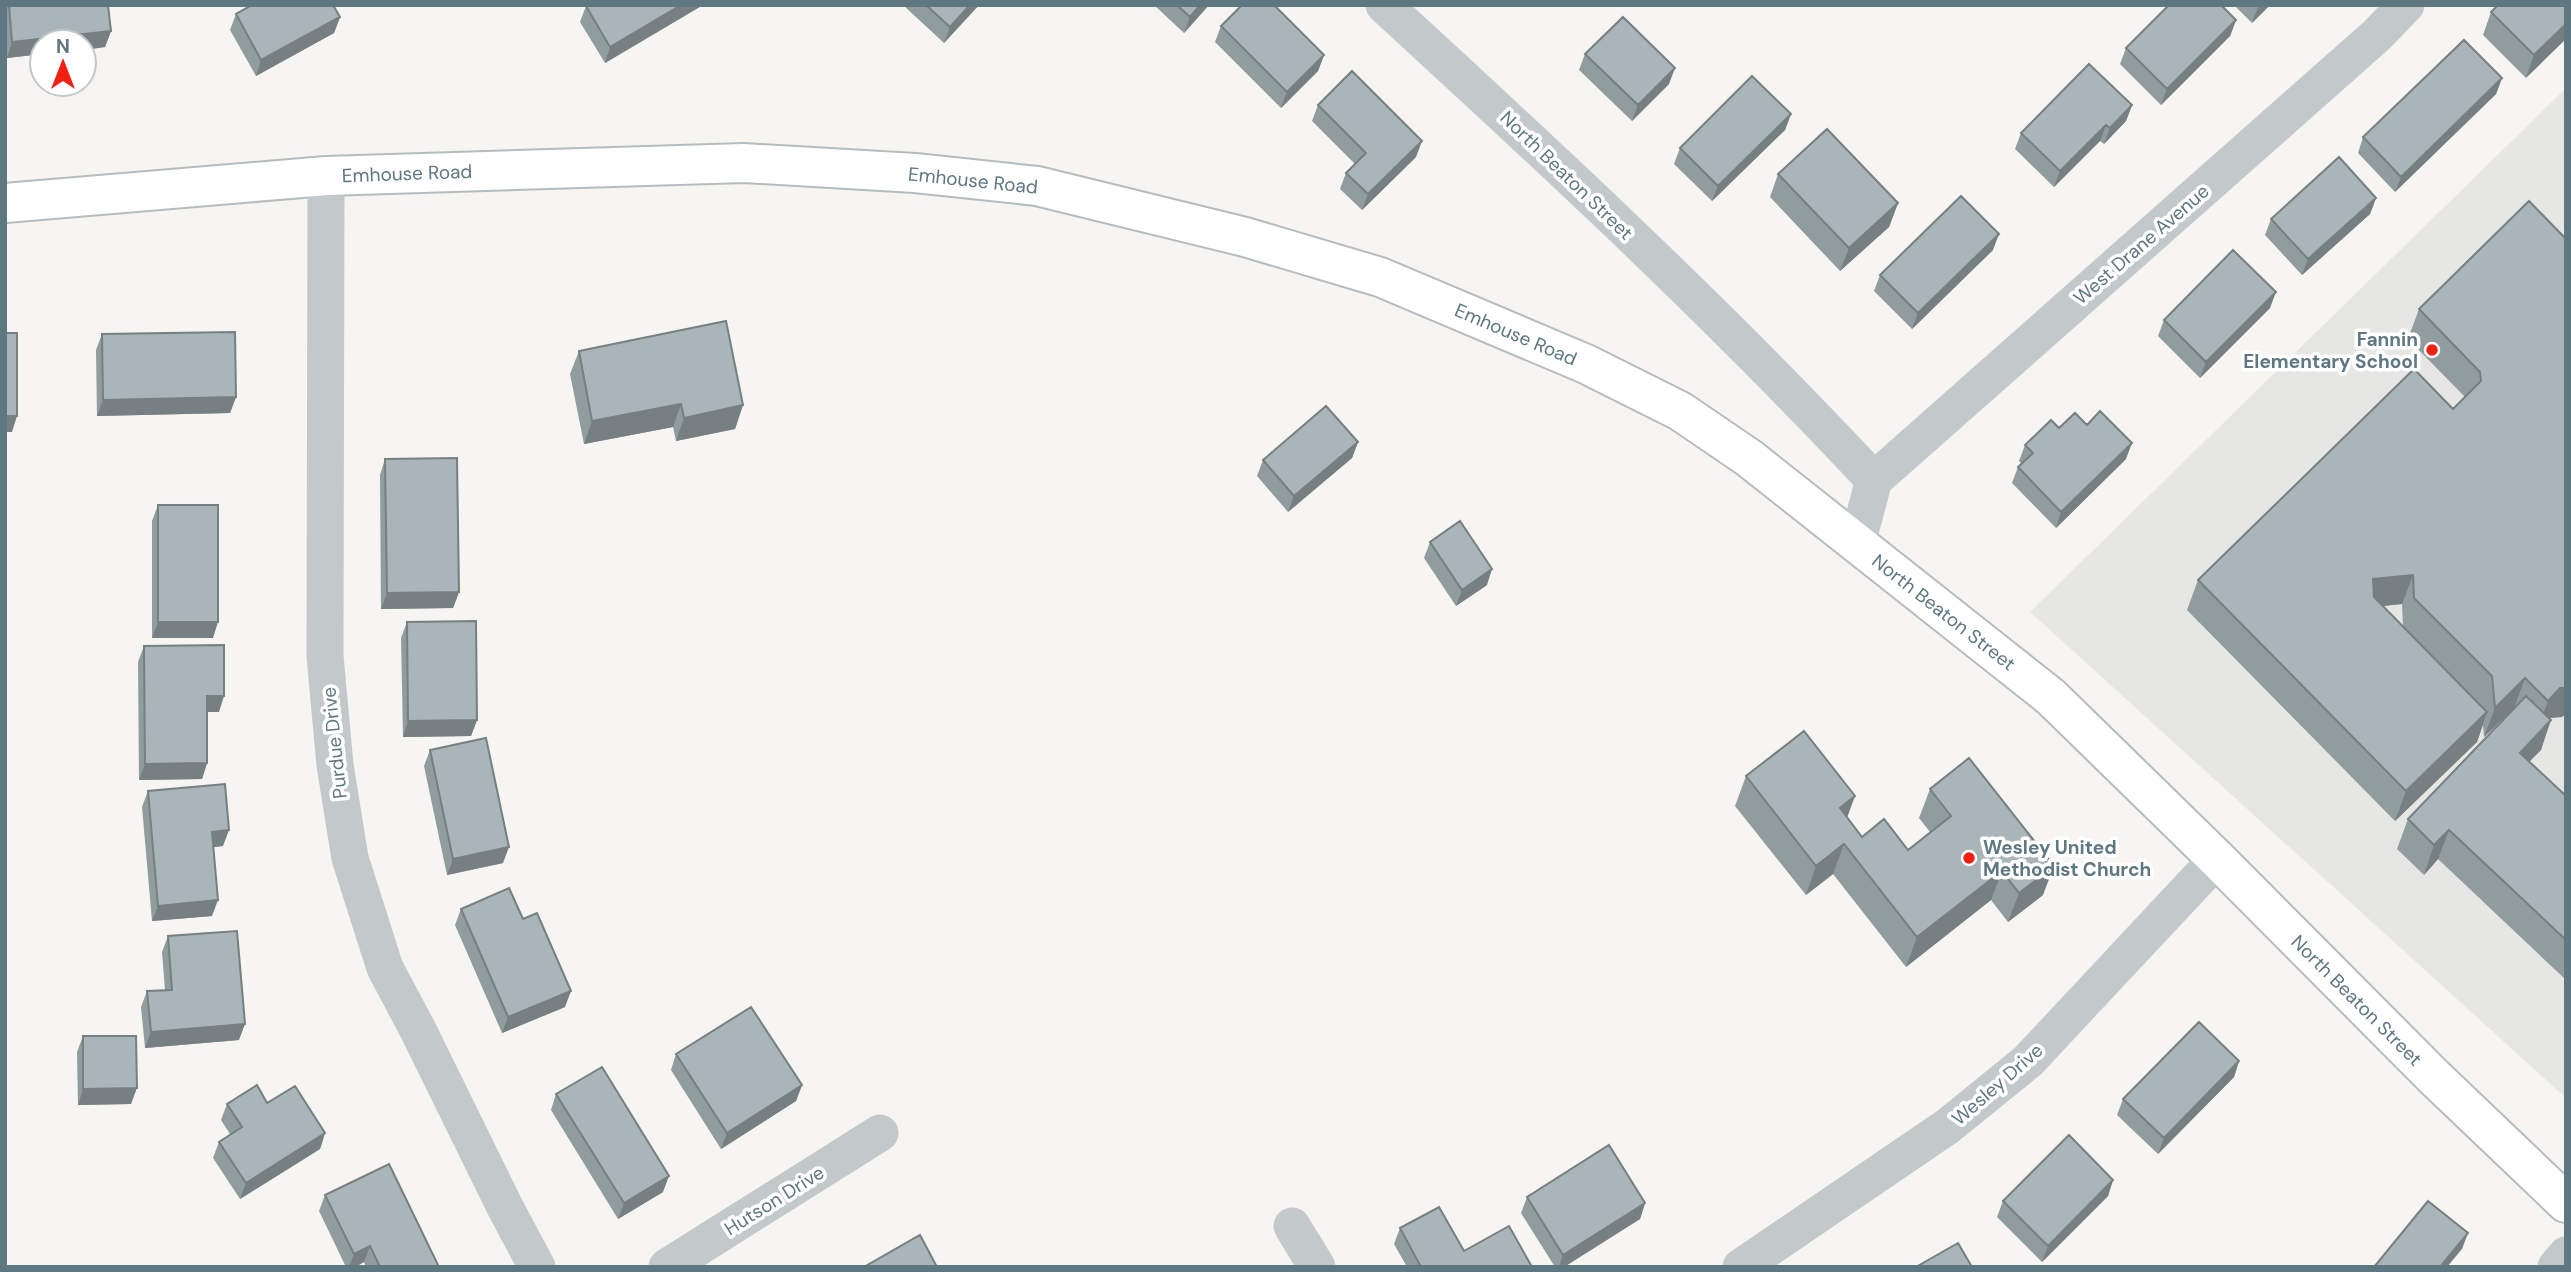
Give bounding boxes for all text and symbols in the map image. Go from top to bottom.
north arrow [28,28,98,98]
text: N [56,34,70,59]
street label: North Beaton Street [1495,105,1638,245]
street label: Emhouse Road [341,159,473,188]
street label: Emhouse Road [907,161,1039,200]
street label: West Drane Avenue [2068,179,2214,310]
street label: Emhouse Road [1451,297,1581,371]
place label: Fannin Elementary School [2243,327,2418,374]
marker: Fannin Elementary School [2424,342,2440,358]
street label: North Beaton Street [1867,549,2021,676]
street label: Purdue Drive [316,686,353,800]
place label: Wesley United Methodist Church [1983,835,2151,882]
marker: Wesley United Methodist Church [1961,850,1977,866]
street label: North Beaton Street [2286,929,2428,1071]
street label: Wesley Drive [1946,1038,2048,1131]
street label: Hutson Drive [720,1160,829,1241]

